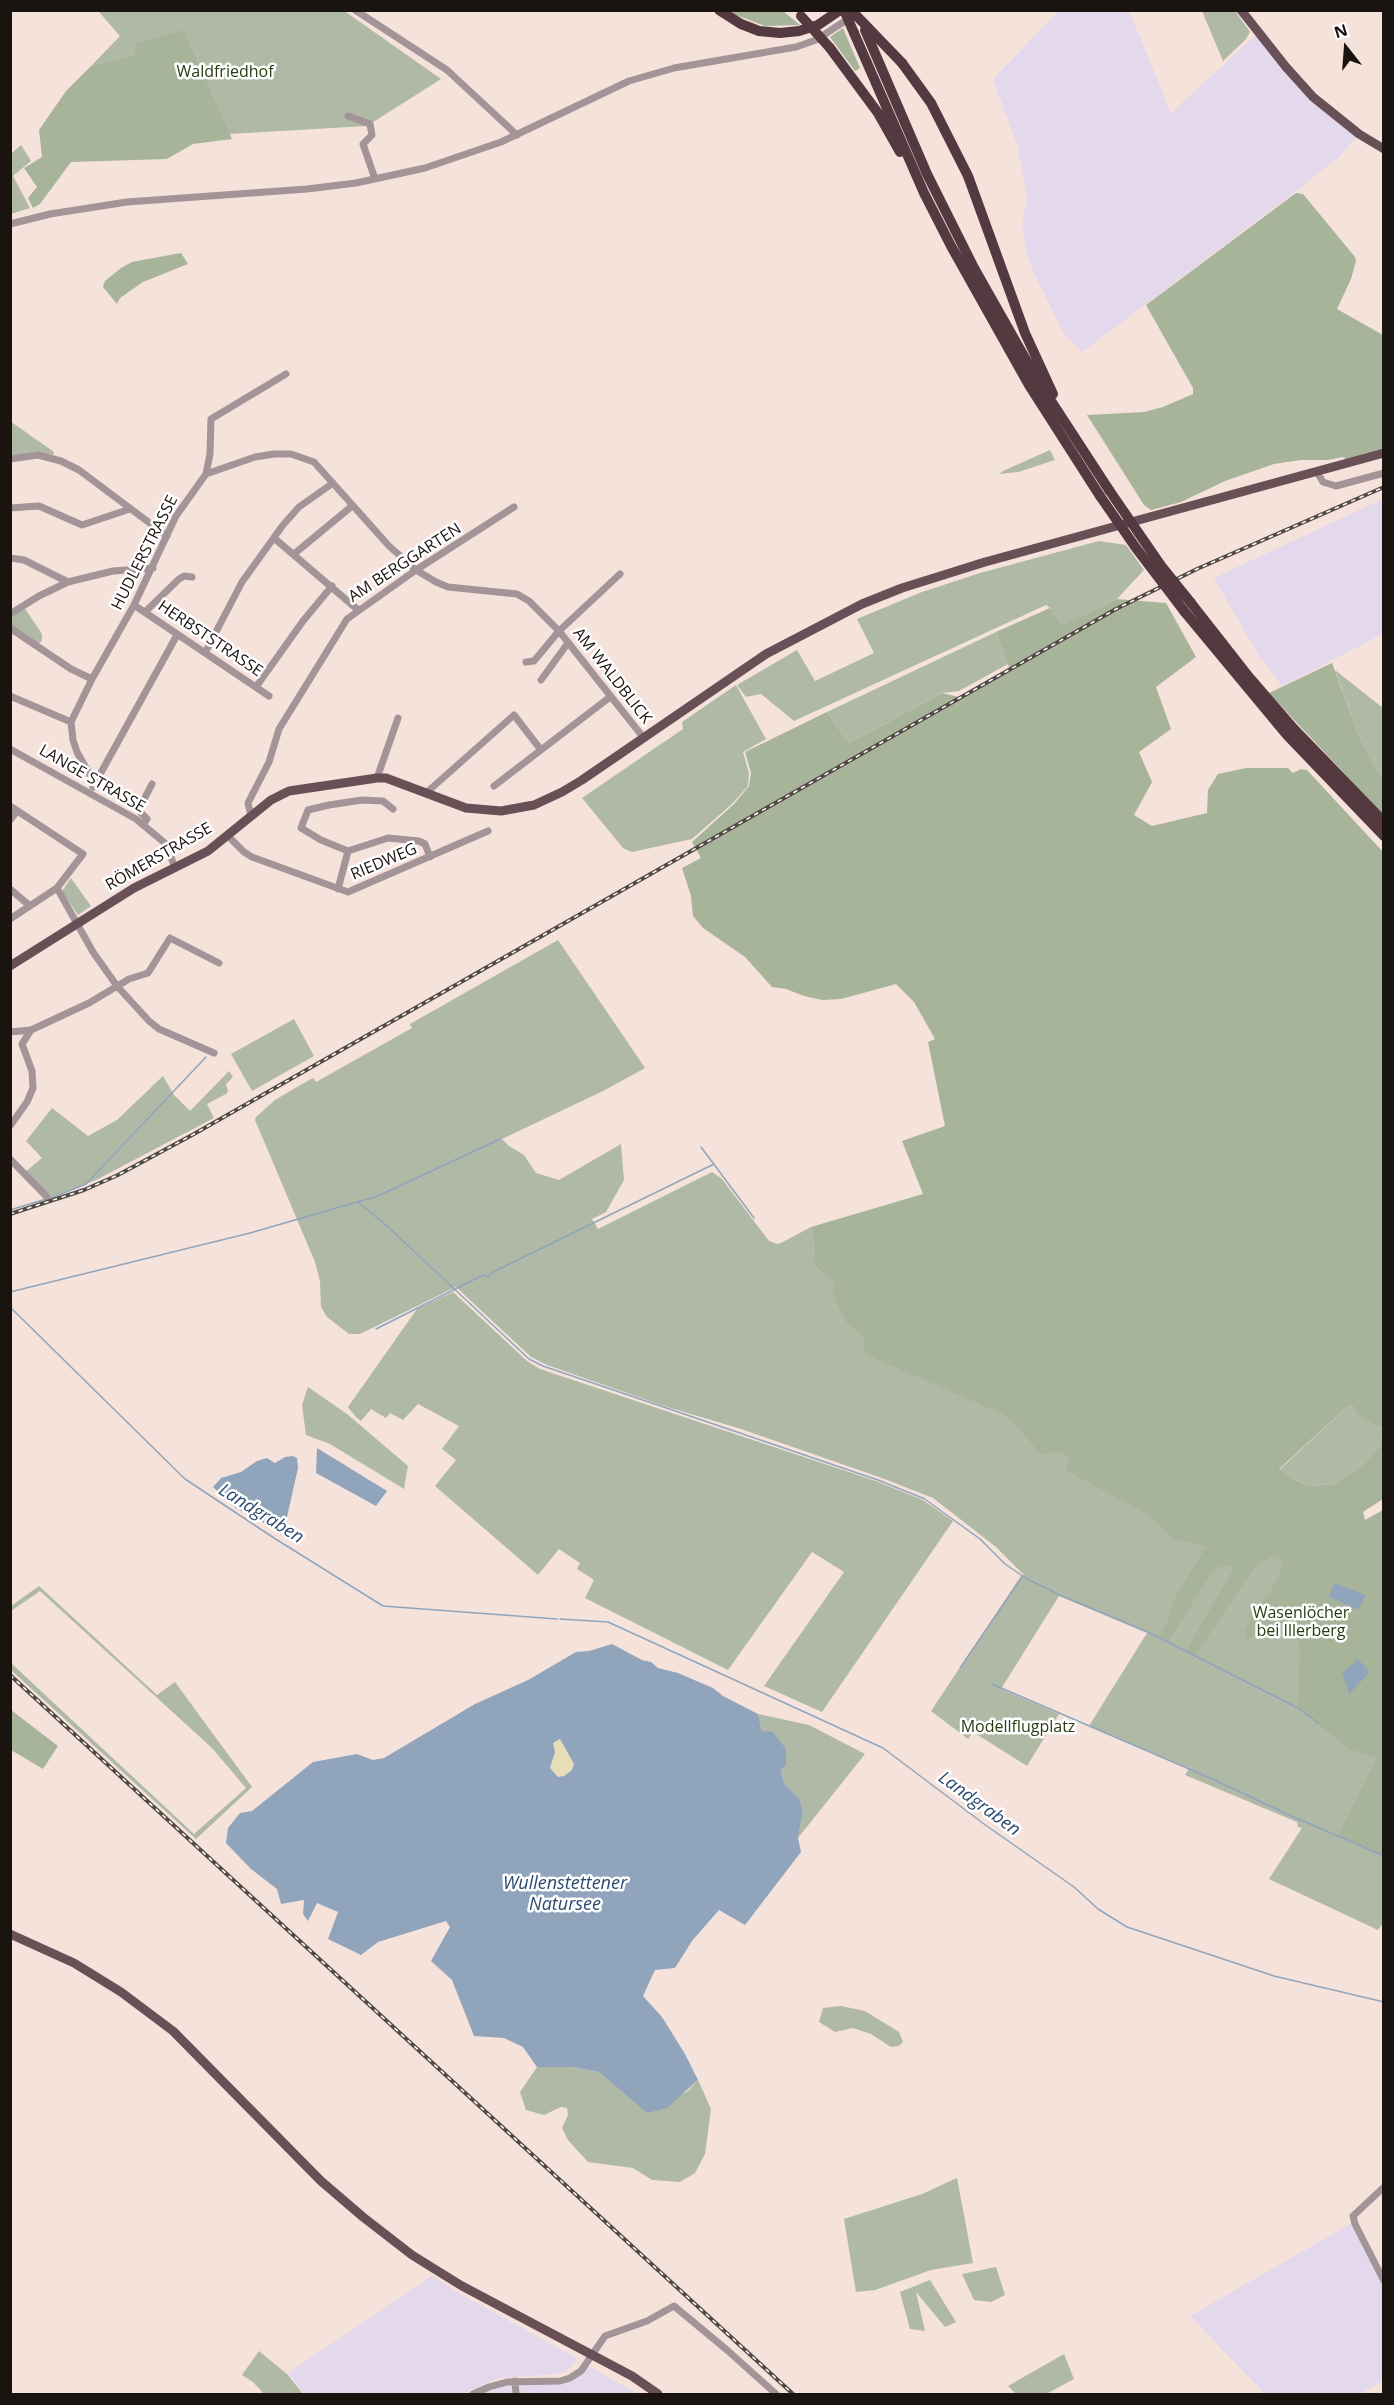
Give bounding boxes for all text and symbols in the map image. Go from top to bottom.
north arrow [1316,18,1376,78]
text: N [1331,18,1350,43]
park label: Waldfriedhof [176,62,274,82]
street label: HUDLERSTRASSE [108,492,182,614]
street label: AM BERGGARTEN [345,519,465,607]
street label: HERBSTSTRASSE [154,597,266,681]
street label: AM WALDBLICK [569,624,655,728]
street label: LANGE STRASSE [36,741,148,817]
street label: RÖMERSTRASSE [102,819,216,895]
street label: RIEDWEG [348,839,420,885]
water label: Landgraben [215,1479,307,1549]
park label: Wasenlöcher bei Illerberg [1253,1603,1349,1641]
park label: Modellflugplatz [961,1717,1075,1737]
water label: Landgraben [934,1767,1024,1841]
water label: Wullenstettener Natursee [503,1873,627,1916]

